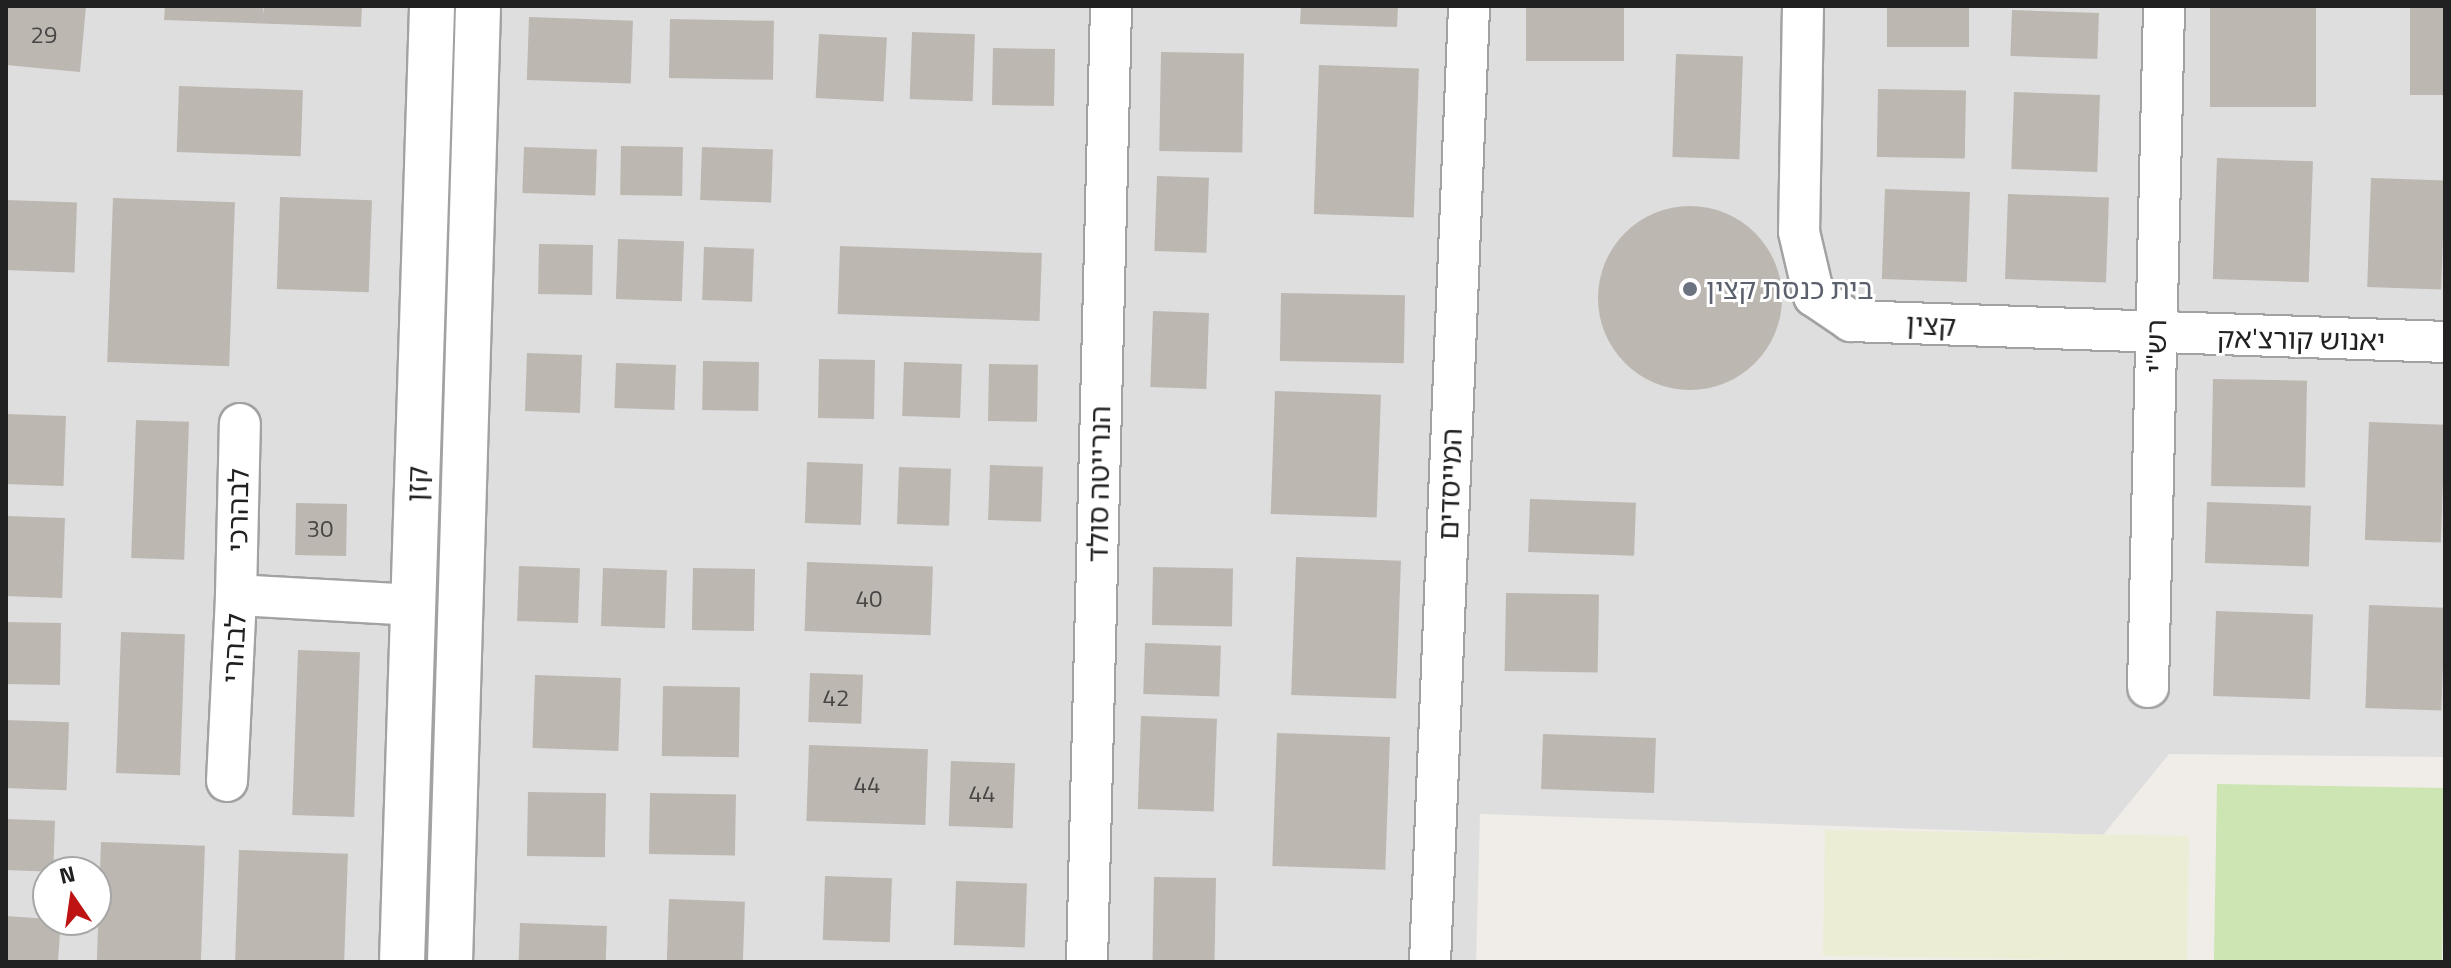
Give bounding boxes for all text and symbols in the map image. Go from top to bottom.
house number: 29 [31,21,57,49]
place label: בית כנסת קצין [1706,272,1873,306]
marker: בית כנסת קצין [1681,280,1699,298]
street label: קצין [1905,307,1957,343]
street label: רש"י [2139,319,2173,373]
street label: יאנוש קורצ'אק [2217,321,2385,357]
street label: הנרייטה סולד [1081,405,1117,563]
street label: המייסדים [1431,427,1469,541]
street label: קזן [400,465,434,503]
street label: לבהרכי [220,468,256,552]
house number: 30 [307,515,333,543]
house number: 40 [856,585,882,613]
street label: לבהרי [215,612,253,684]
house number: 42 [823,684,849,712]
house number: 44 [854,771,880,799]
house number: 44 [969,780,995,808]
north arrow [32,856,112,936]
text: N [56,856,78,893]

